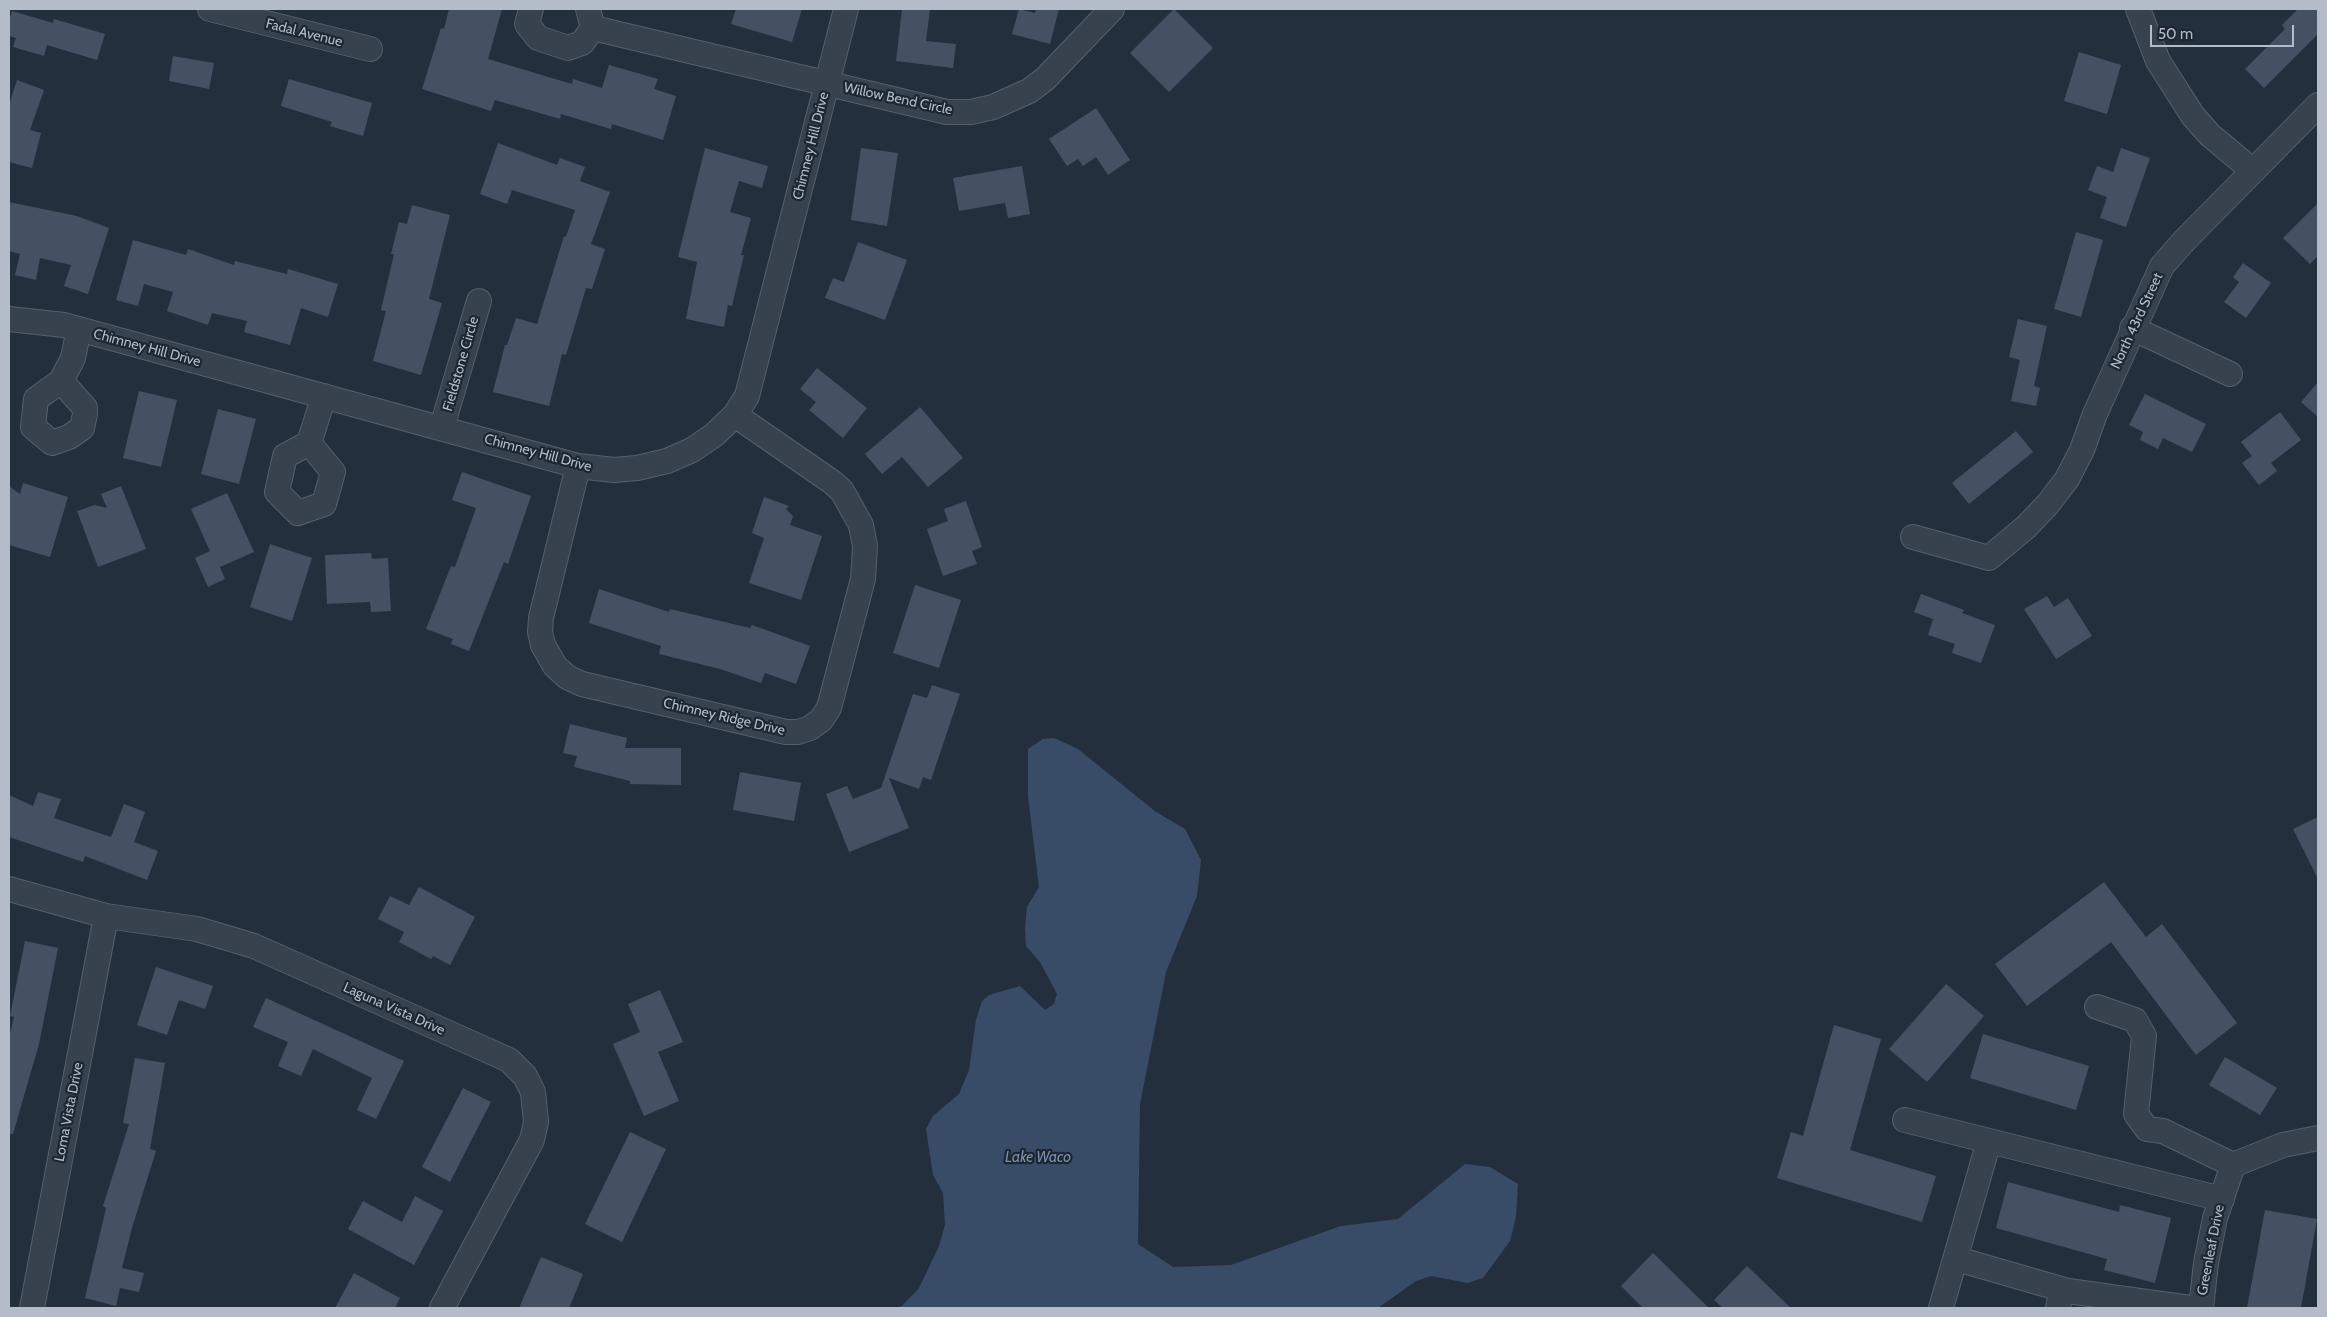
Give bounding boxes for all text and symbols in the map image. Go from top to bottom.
street label: Fadal Avenue [264,15,344,51]
scale bar [2152,15,2296,47]
text: 50 m [2158,25,2193,43]
street label: Willow Bend Circle [842,79,954,119]
street label: Chimney Hill Drive [789,90,833,202]
street label: North 43rd Street [2107,270,2167,372]
street label: Fieldstone Circle [439,315,483,413]
street label: Chimney Hill Drive [91,326,203,370]
street label: Chimney Hill Drive [482,431,594,475]
street label: Chimney Ridge Drive [662,695,786,739]
street label: Laguna Vista Drive [340,979,448,1039]
street label: Loma Vista Drive [51,1061,87,1163]
water label: Lake Waco [1005,1149,1071,1167]
street label: Greenleaf Drive [2194,1203,2228,1297]

